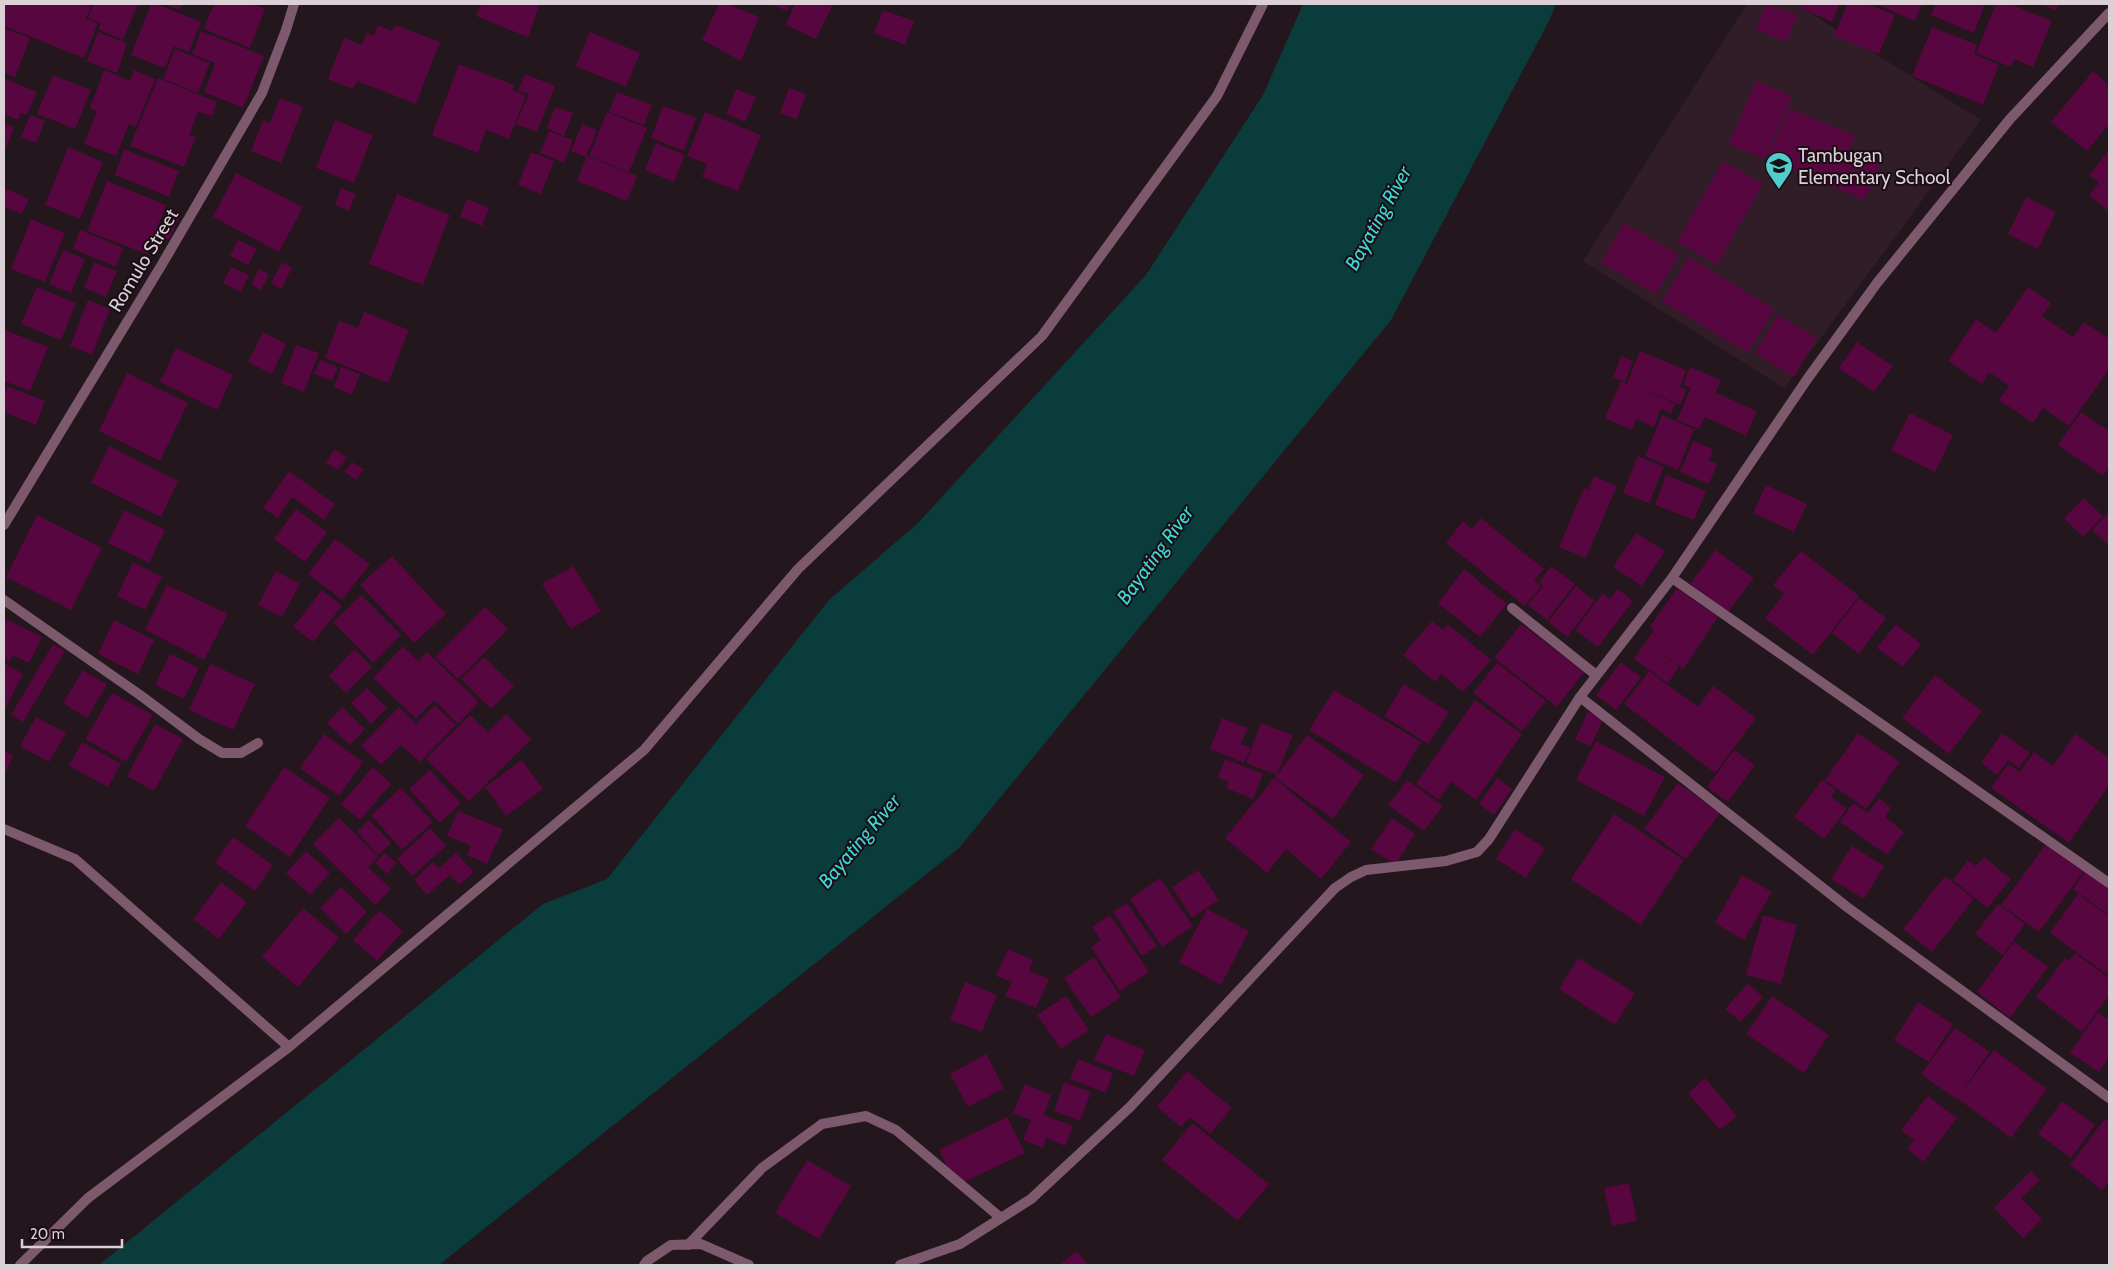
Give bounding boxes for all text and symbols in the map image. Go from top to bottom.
place label: Tambugan Elementary School [1798,144,1951,189]
school or university icon: Tambugan Elementary School [1764,151,1794,190]
water label: Bayating River [1340,161,1417,274]
street label: Romulo Street [104,204,183,316]
water label: Bayating River [1111,501,1199,609]
water label: Bayating River [813,789,906,893]
scale bar [22,1216,122,1248]
text: 20 m [30,1225,65,1243]

